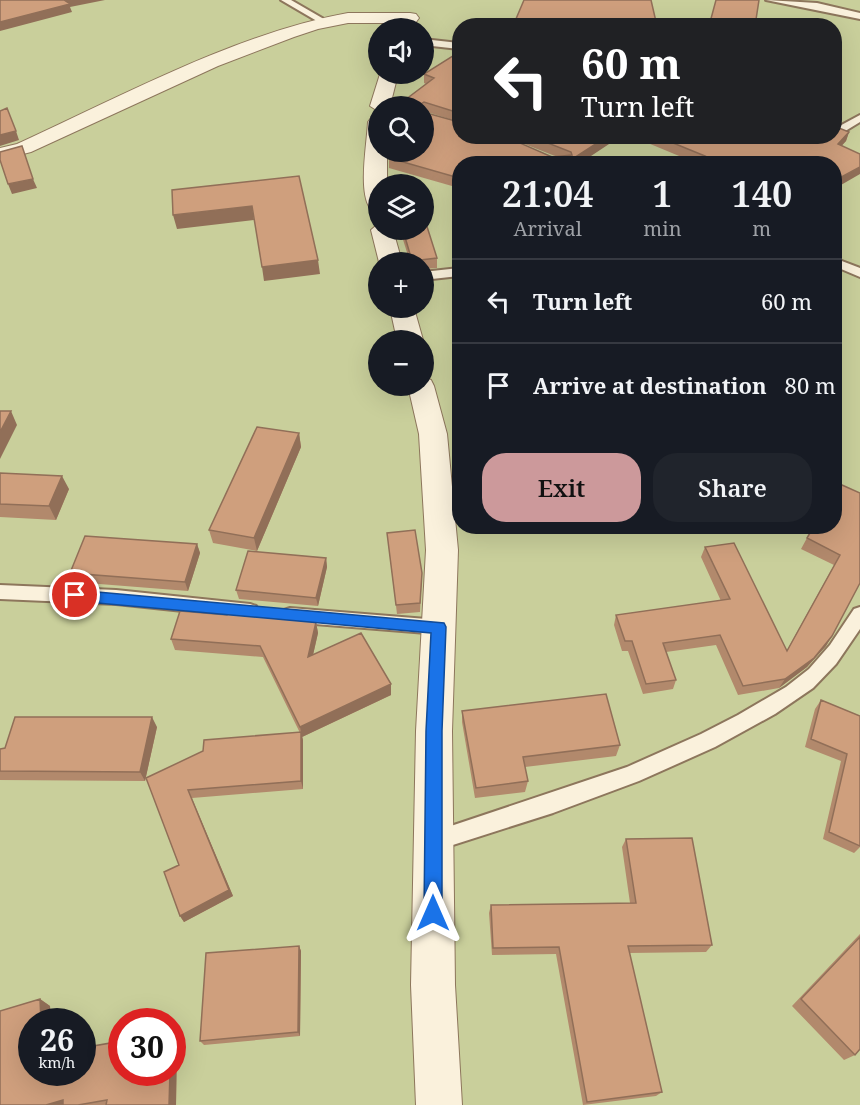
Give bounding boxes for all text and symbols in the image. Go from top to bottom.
map controls [368,18,434,396]
button: sound [368,18,434,84]
text: 60 m [581,34,681,91]
icon: left [482,42,560,120]
text: Turn left [581,88,694,125]
button: search [368,96,434,162]
text: 21:04 [502,169,594,218]
text: 1 [652,169,673,218]
text: 140 [731,169,792,218]
button: layers [368,174,434,240]
text: Arrival [513,215,582,242]
text: min [643,215,682,242]
text: m [752,215,771,242]
button: + [368,252,434,318]
icon: left [482,285,515,318]
text: Turn left [533,286,632,316]
text: 60 m [761,286,812,316]
button: − [368,330,434,396]
icon: arrive [482,369,515,402]
text: Arrive at destination [533,370,767,400]
text: 80 m [785,370,836,400]
button: Exit [482,453,641,522]
button: Share [653,453,812,522]
pin [49,569,100,620]
icon: arrive [58,578,91,611]
position arrow [401,881,465,945]
speed limit sign: 30 [108,1008,186,1086]
text: 26 [40,1019,74,1060]
text: km/h [39,1052,75,1072]

